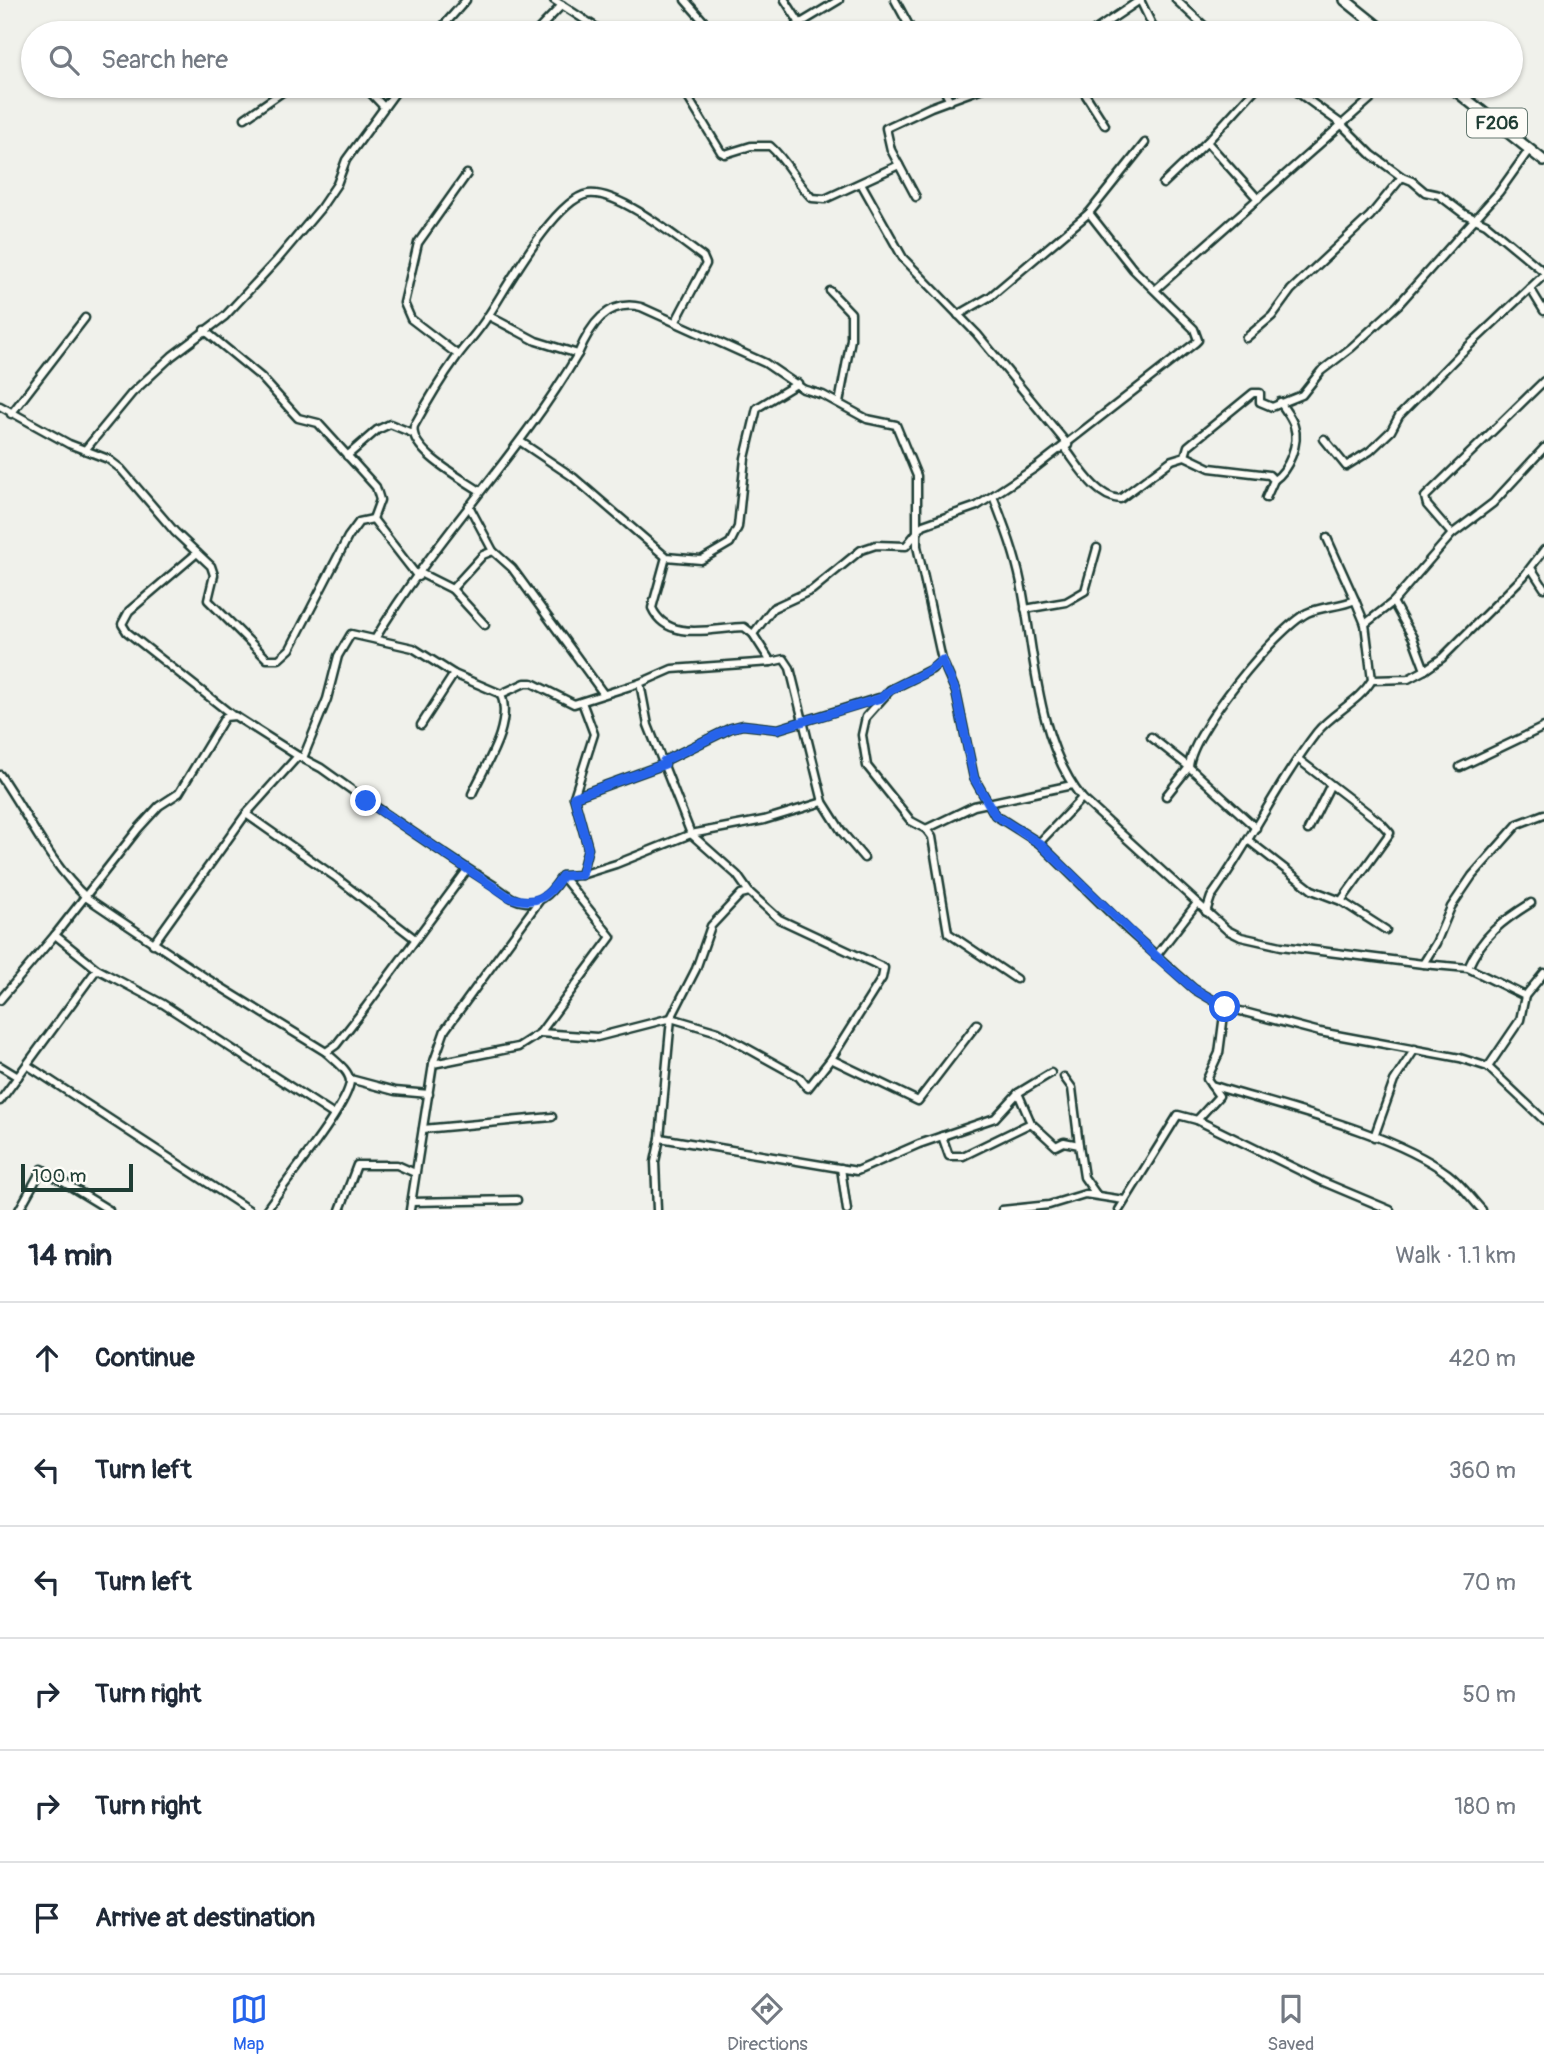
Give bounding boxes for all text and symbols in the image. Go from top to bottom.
search box [21,21,1523,98]
icon: search [45,41,83,79]
text: Search here [101,44,228,76]
road number: F206 [1467,109,1527,138]
route end [350,785,381,816]
route start [1209,991,1240,1022]
scale bar [21,1161,133,1193]
text: 100 m [32,1164,86,1188]
text: 14 min [28,1237,112,1274]
text: Walk · 1.1 km [1395,1241,1516,1270]
icon: ahead [28,1339,66,1377]
text: Continue [95,1342,195,1374]
text: 420 m [1449,1344,1516,1373]
icon: left [28,1451,66,1489]
text: Turn left [95,1454,191,1486]
text: 360 m [1449,1456,1516,1485]
icon: left [28,1563,66,1601]
text: Turn left [95,1566,191,1598]
text: 70 m [1463,1568,1516,1597]
icon: right [28,1675,66,1713]
text: Turn right [95,1678,201,1710]
text: 50 m [1462,1680,1516,1709]
icon: right [28,1787,66,1825]
text: Turn right [95,1790,201,1822]
text: 180 m [1454,1792,1516,1821]
icon: arrive [28,1899,66,1937]
text: Arrive at destination [95,1902,315,1934]
tab: Map [230,1990,268,2056]
tab: Directions [727,1990,808,2056]
tab: Saved [1267,1990,1314,2056]

